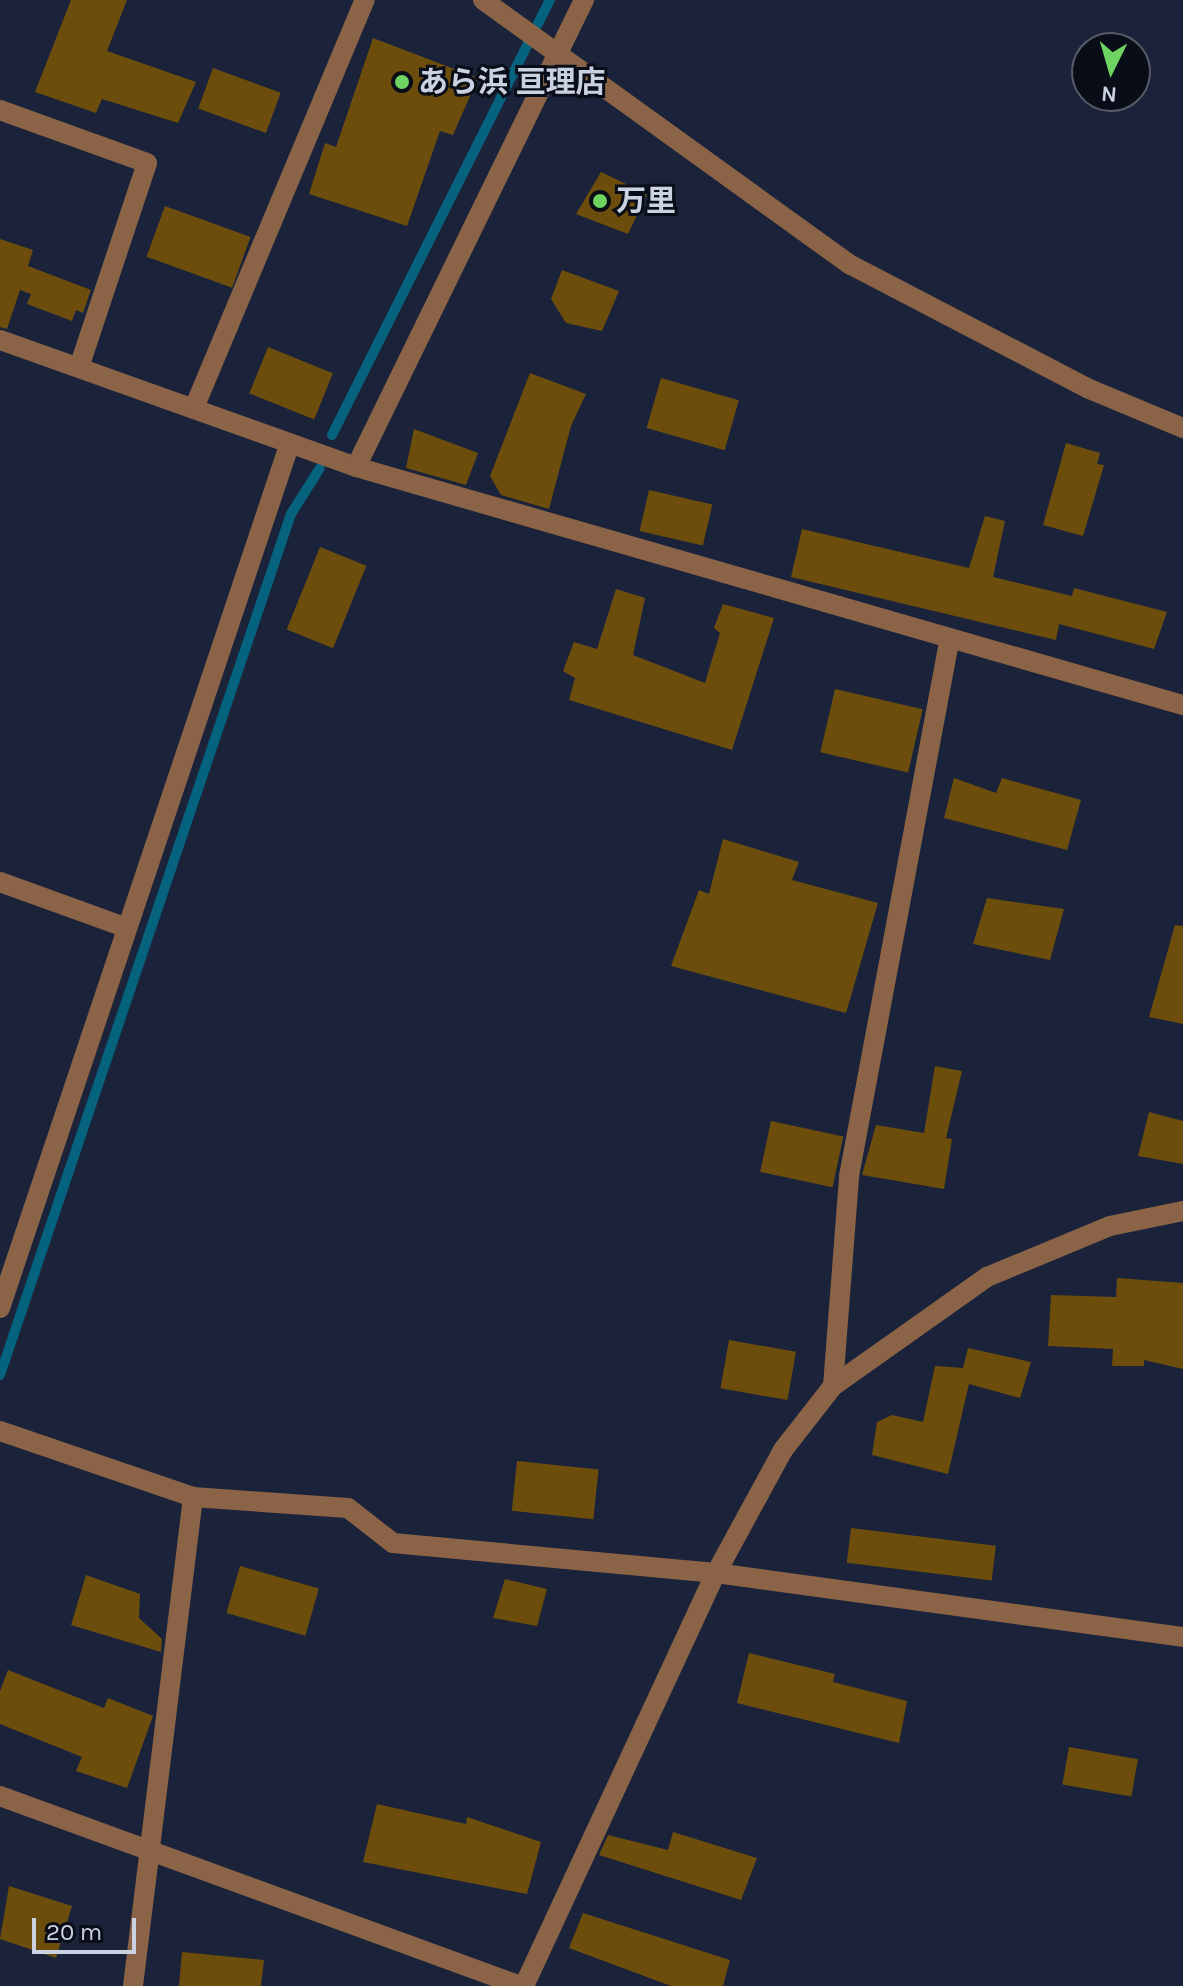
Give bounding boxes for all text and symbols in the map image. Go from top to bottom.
north arrow [1071,32,1151,112]
place label: あら浜 亘理店 [418,64,606,100]
marker: あら浜 亘理店 [393,73,411,91]
text: N [1100,80,1118,108]
place label: 万里 [616,183,676,219]
marker: 万里 [591,192,609,210]
scale bar [36,1902,140,1952]
text: 20 m [46,1918,102,1946]

